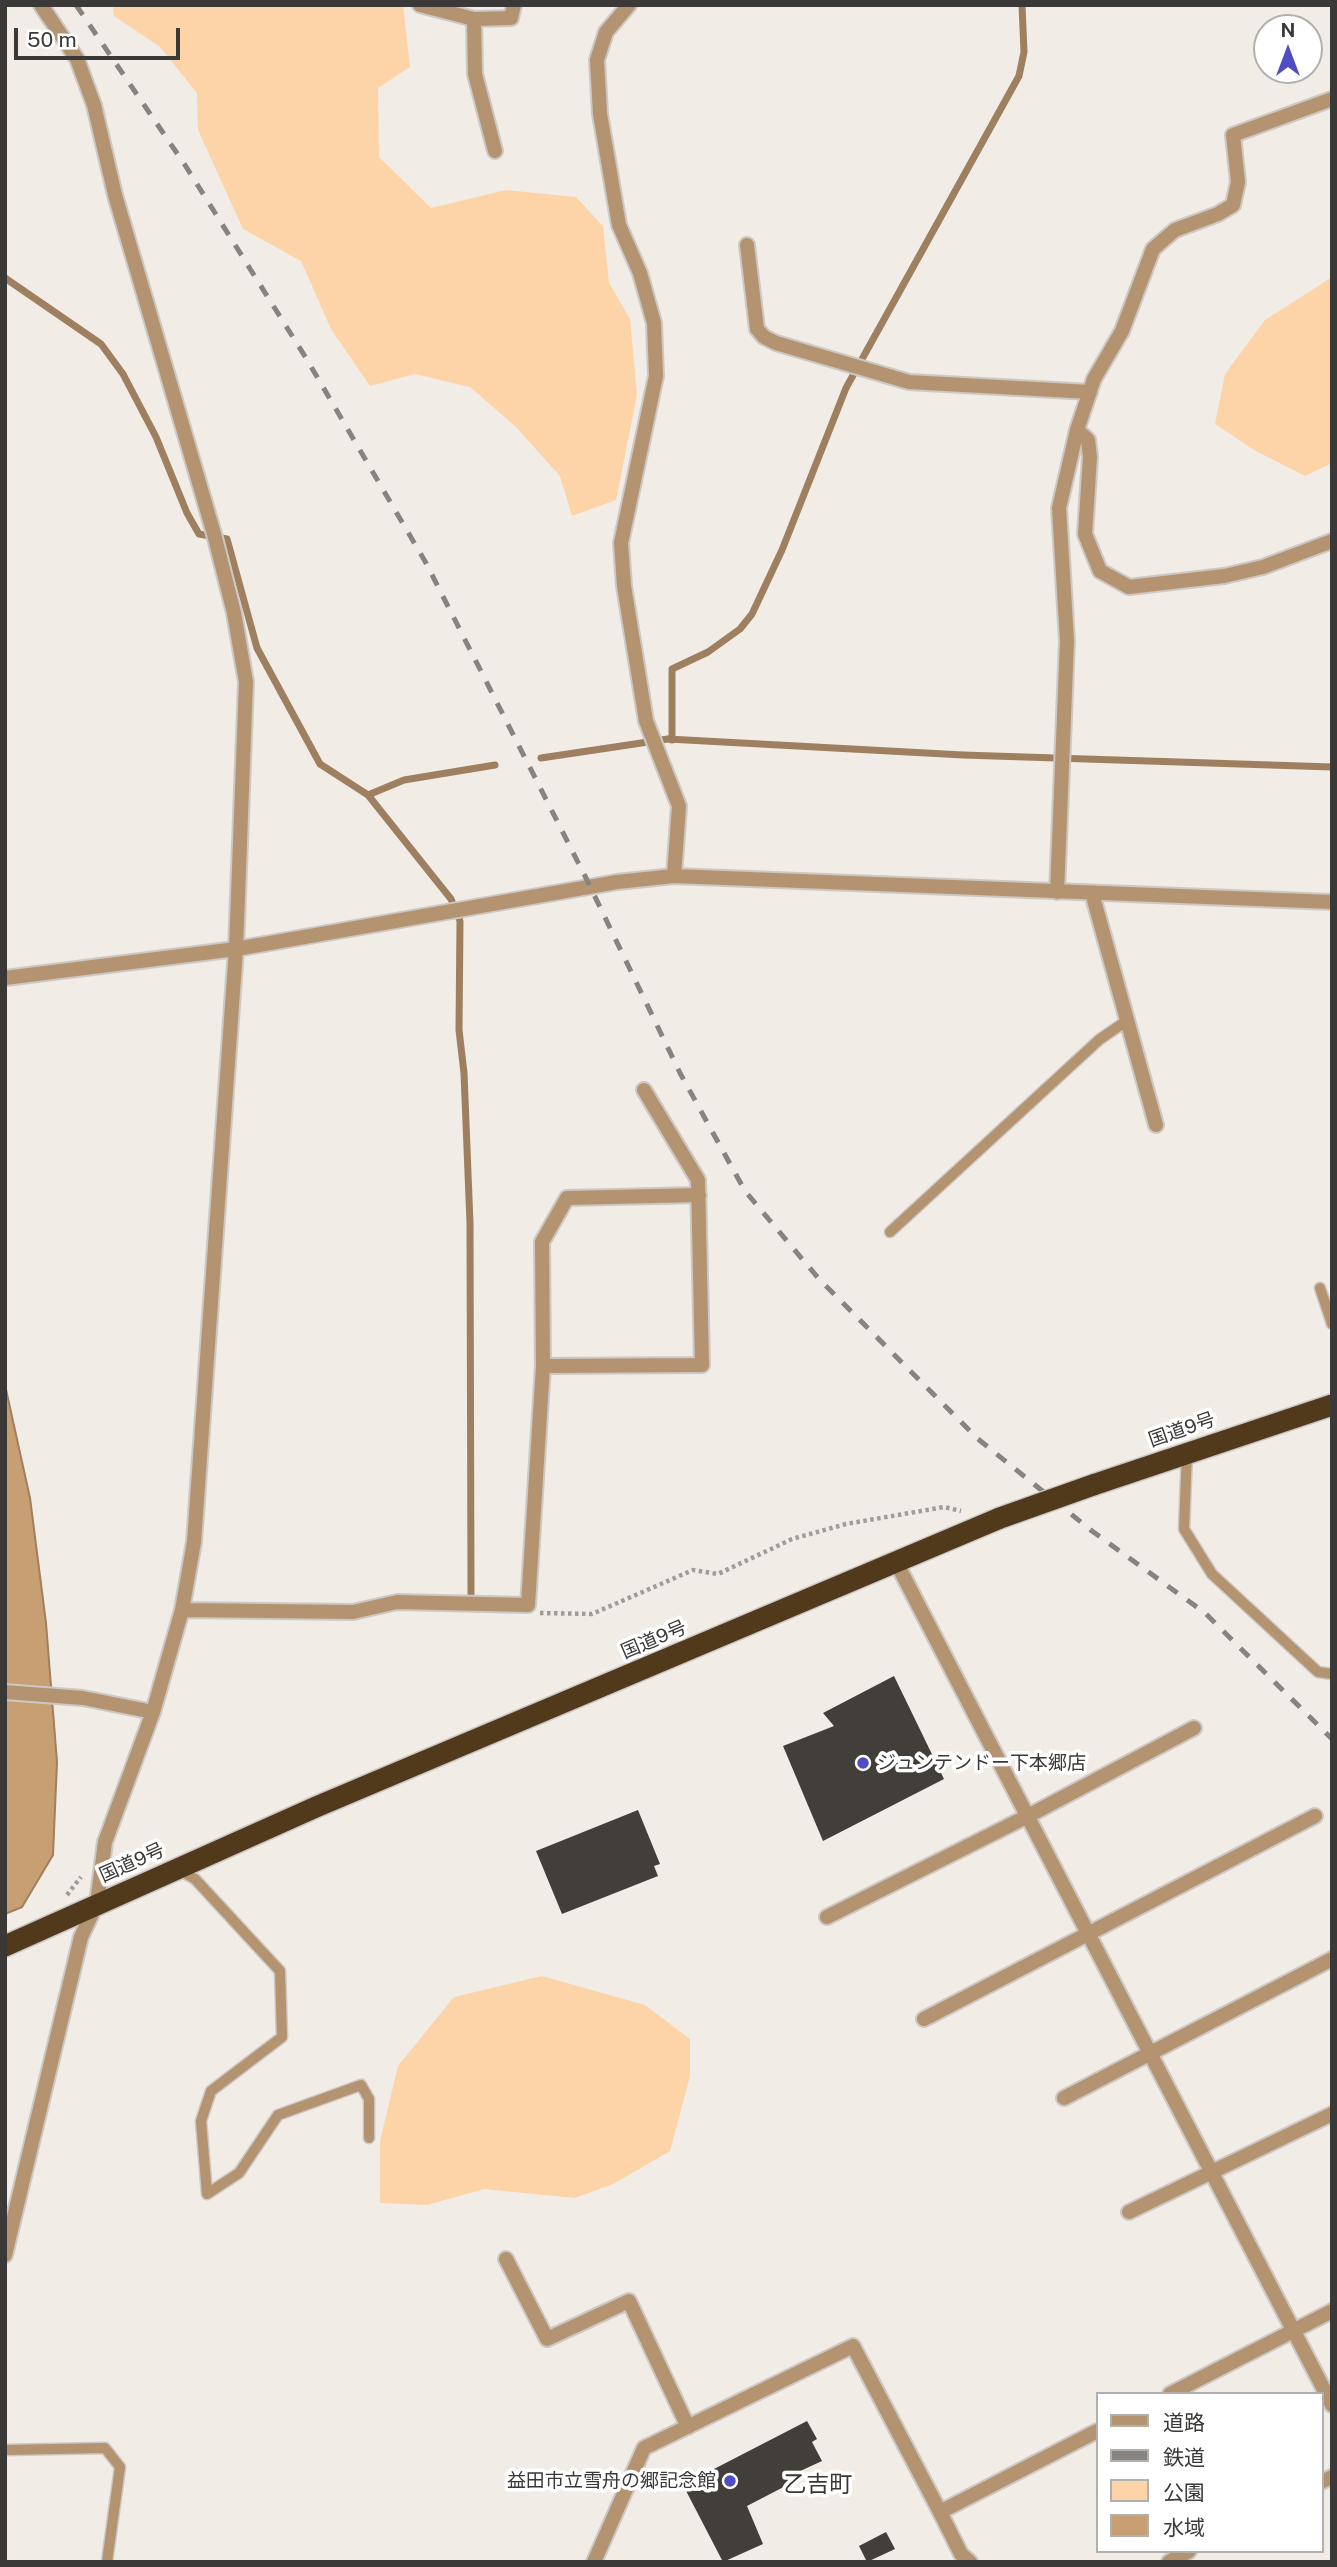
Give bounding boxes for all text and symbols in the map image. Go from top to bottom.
scale bar [18,14,184,58]
north arrow [1253,14,1323,84]
text: N [1281,19,1295,41]
text: 50 m [27,27,77,52]
street label: 国道9号 [1146,1408,1218,1452]
street label: 国道9号 [618,1616,690,1664]
place label: ジュンテンドー下本郷店 [877,1752,1086,1774]
marker: ジュンテンドー下本郷店 [855,1755,871,1771]
street label: 国道9号 [96,1839,168,1887]
legend [1096,2392,1323,2553]
text: 道路 [1163,2410,1205,2435]
text: 鉄道 [1163,2445,1205,2470]
place label: 益田市立雪舟の郷記念館 [507,2470,716,2492]
district label: 乙吉町 [784,2471,852,2499]
marker: 益田市立雪舟の郷記念館 [722,2473,738,2489]
text: 公園 [1163,2480,1205,2505]
text: 水域 [1163,2515,1205,2540]

